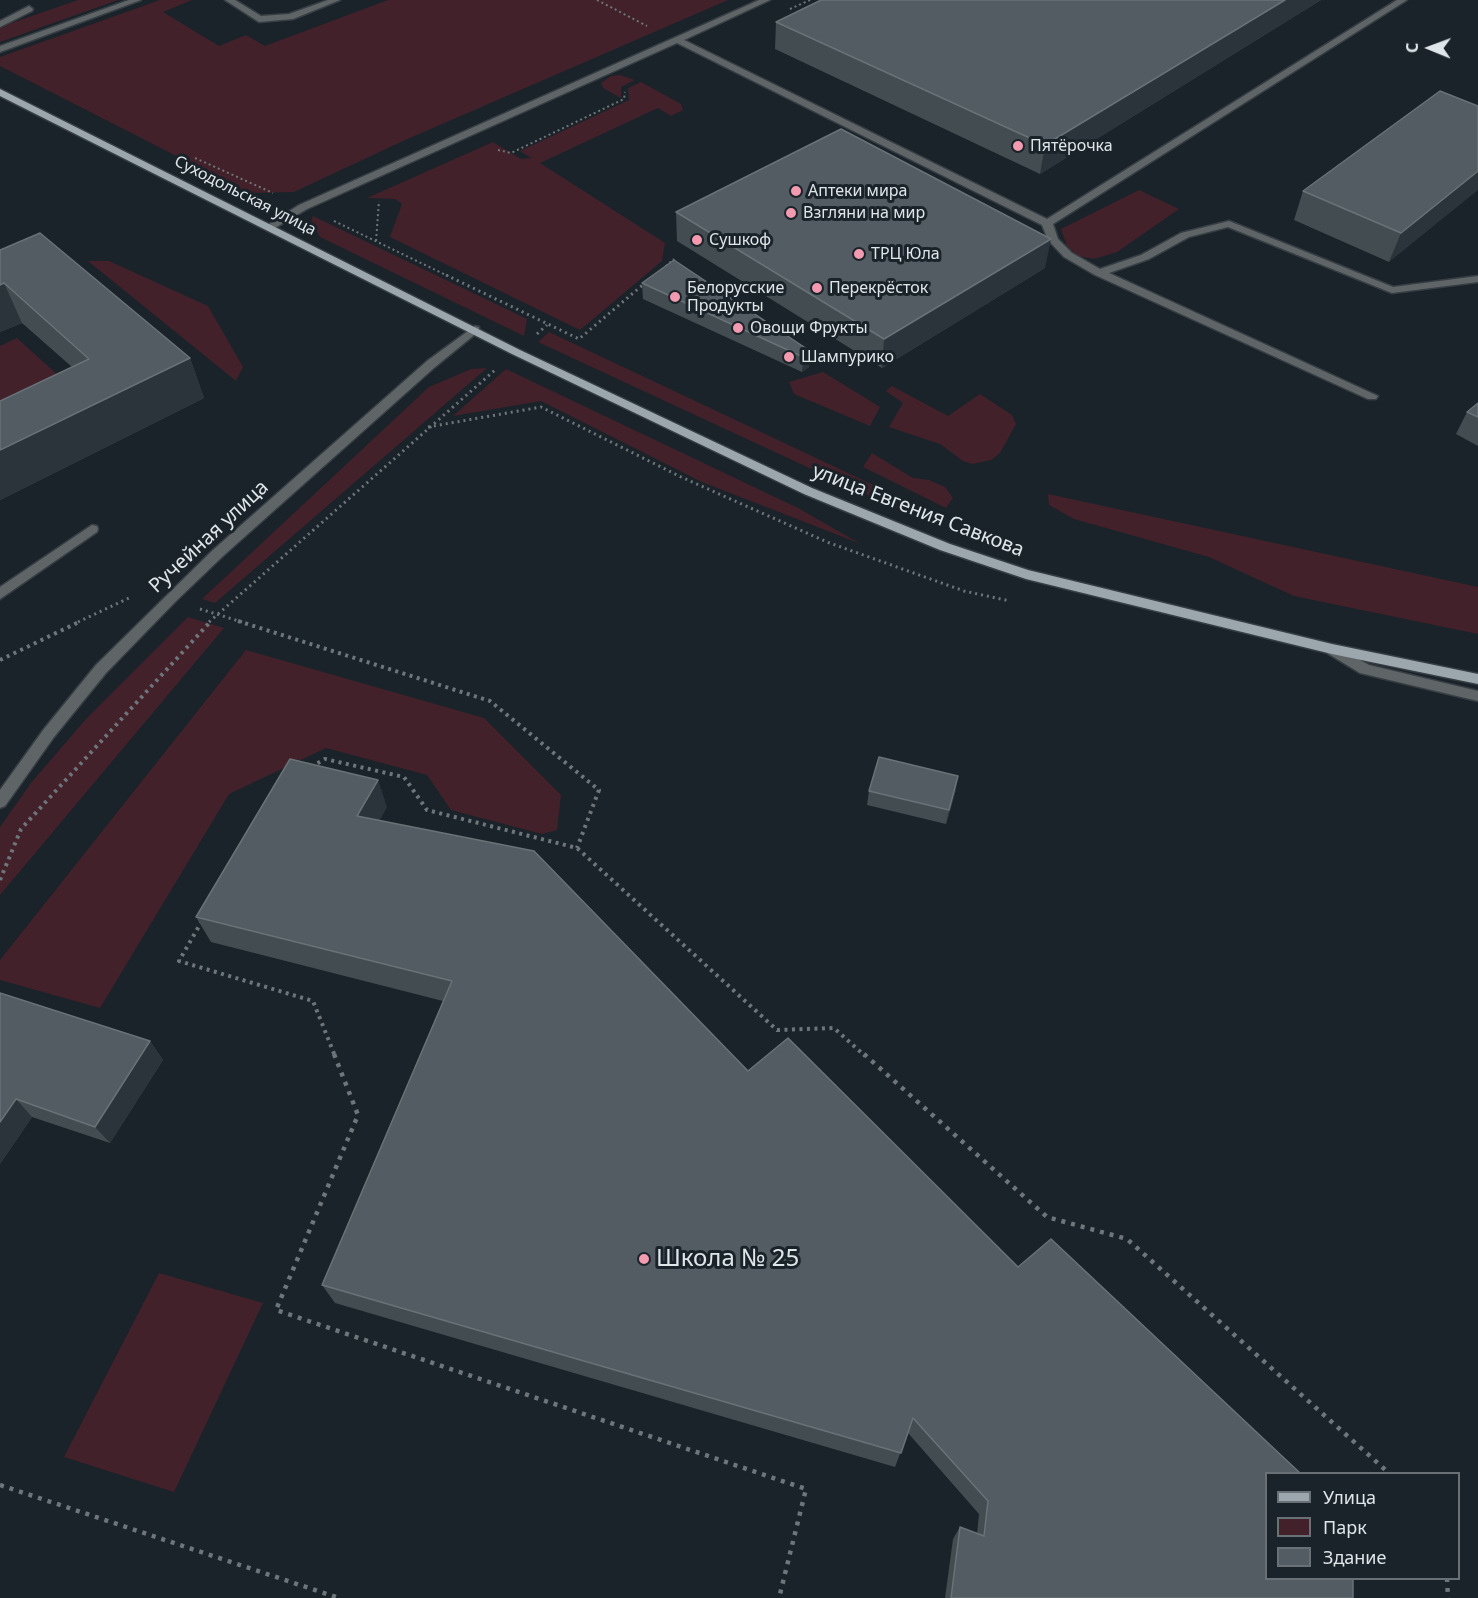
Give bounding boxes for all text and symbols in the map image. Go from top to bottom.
north arrow [1400,18,1460,78]
text: С [1401,42,1423,53]
place label: Пятёрочка [1030,136,1113,156]
marker: Пятёрочка [1011,139,1025,153]
street label: Суходольская улица [171,152,319,240]
place label: Аптеки мира [808,181,907,201]
marker: Аптеки мира [789,184,803,198]
place label: Взгляни на мир [803,203,925,223]
marker: Взгляни на мир [784,206,798,220]
place label: Сушкоф [709,230,771,250]
marker: Сушкоф [690,233,704,247]
place label: ТРЦ Юла [871,244,940,264]
marker: ТРЦ Юла [852,247,866,261]
place label: Белорусские Продукты [687,278,784,316]
place label: Перекрёсток [829,278,928,298]
marker: Перекрёсток [810,281,824,295]
marker: Белорусские Продукты [668,290,682,304]
place label: Овощи Фрукты [750,318,868,338]
marker: Овощи Фрукты [731,321,745,335]
place label: Шампурико [801,347,894,367]
marker: Шампурико [782,350,796,364]
street label: улица Евгения Савкова [809,459,1027,563]
street label: Ручейная улица [144,476,274,598]
place label: Школа № 25 [656,1245,799,1273]
marker: Школа № 25 [637,1252,651,1266]
legend [1265,1472,1460,1580]
text: Улица [1323,1485,1376,1509]
text: Парк [1323,1515,1367,1539]
text: Здание [1323,1545,1386,1569]

